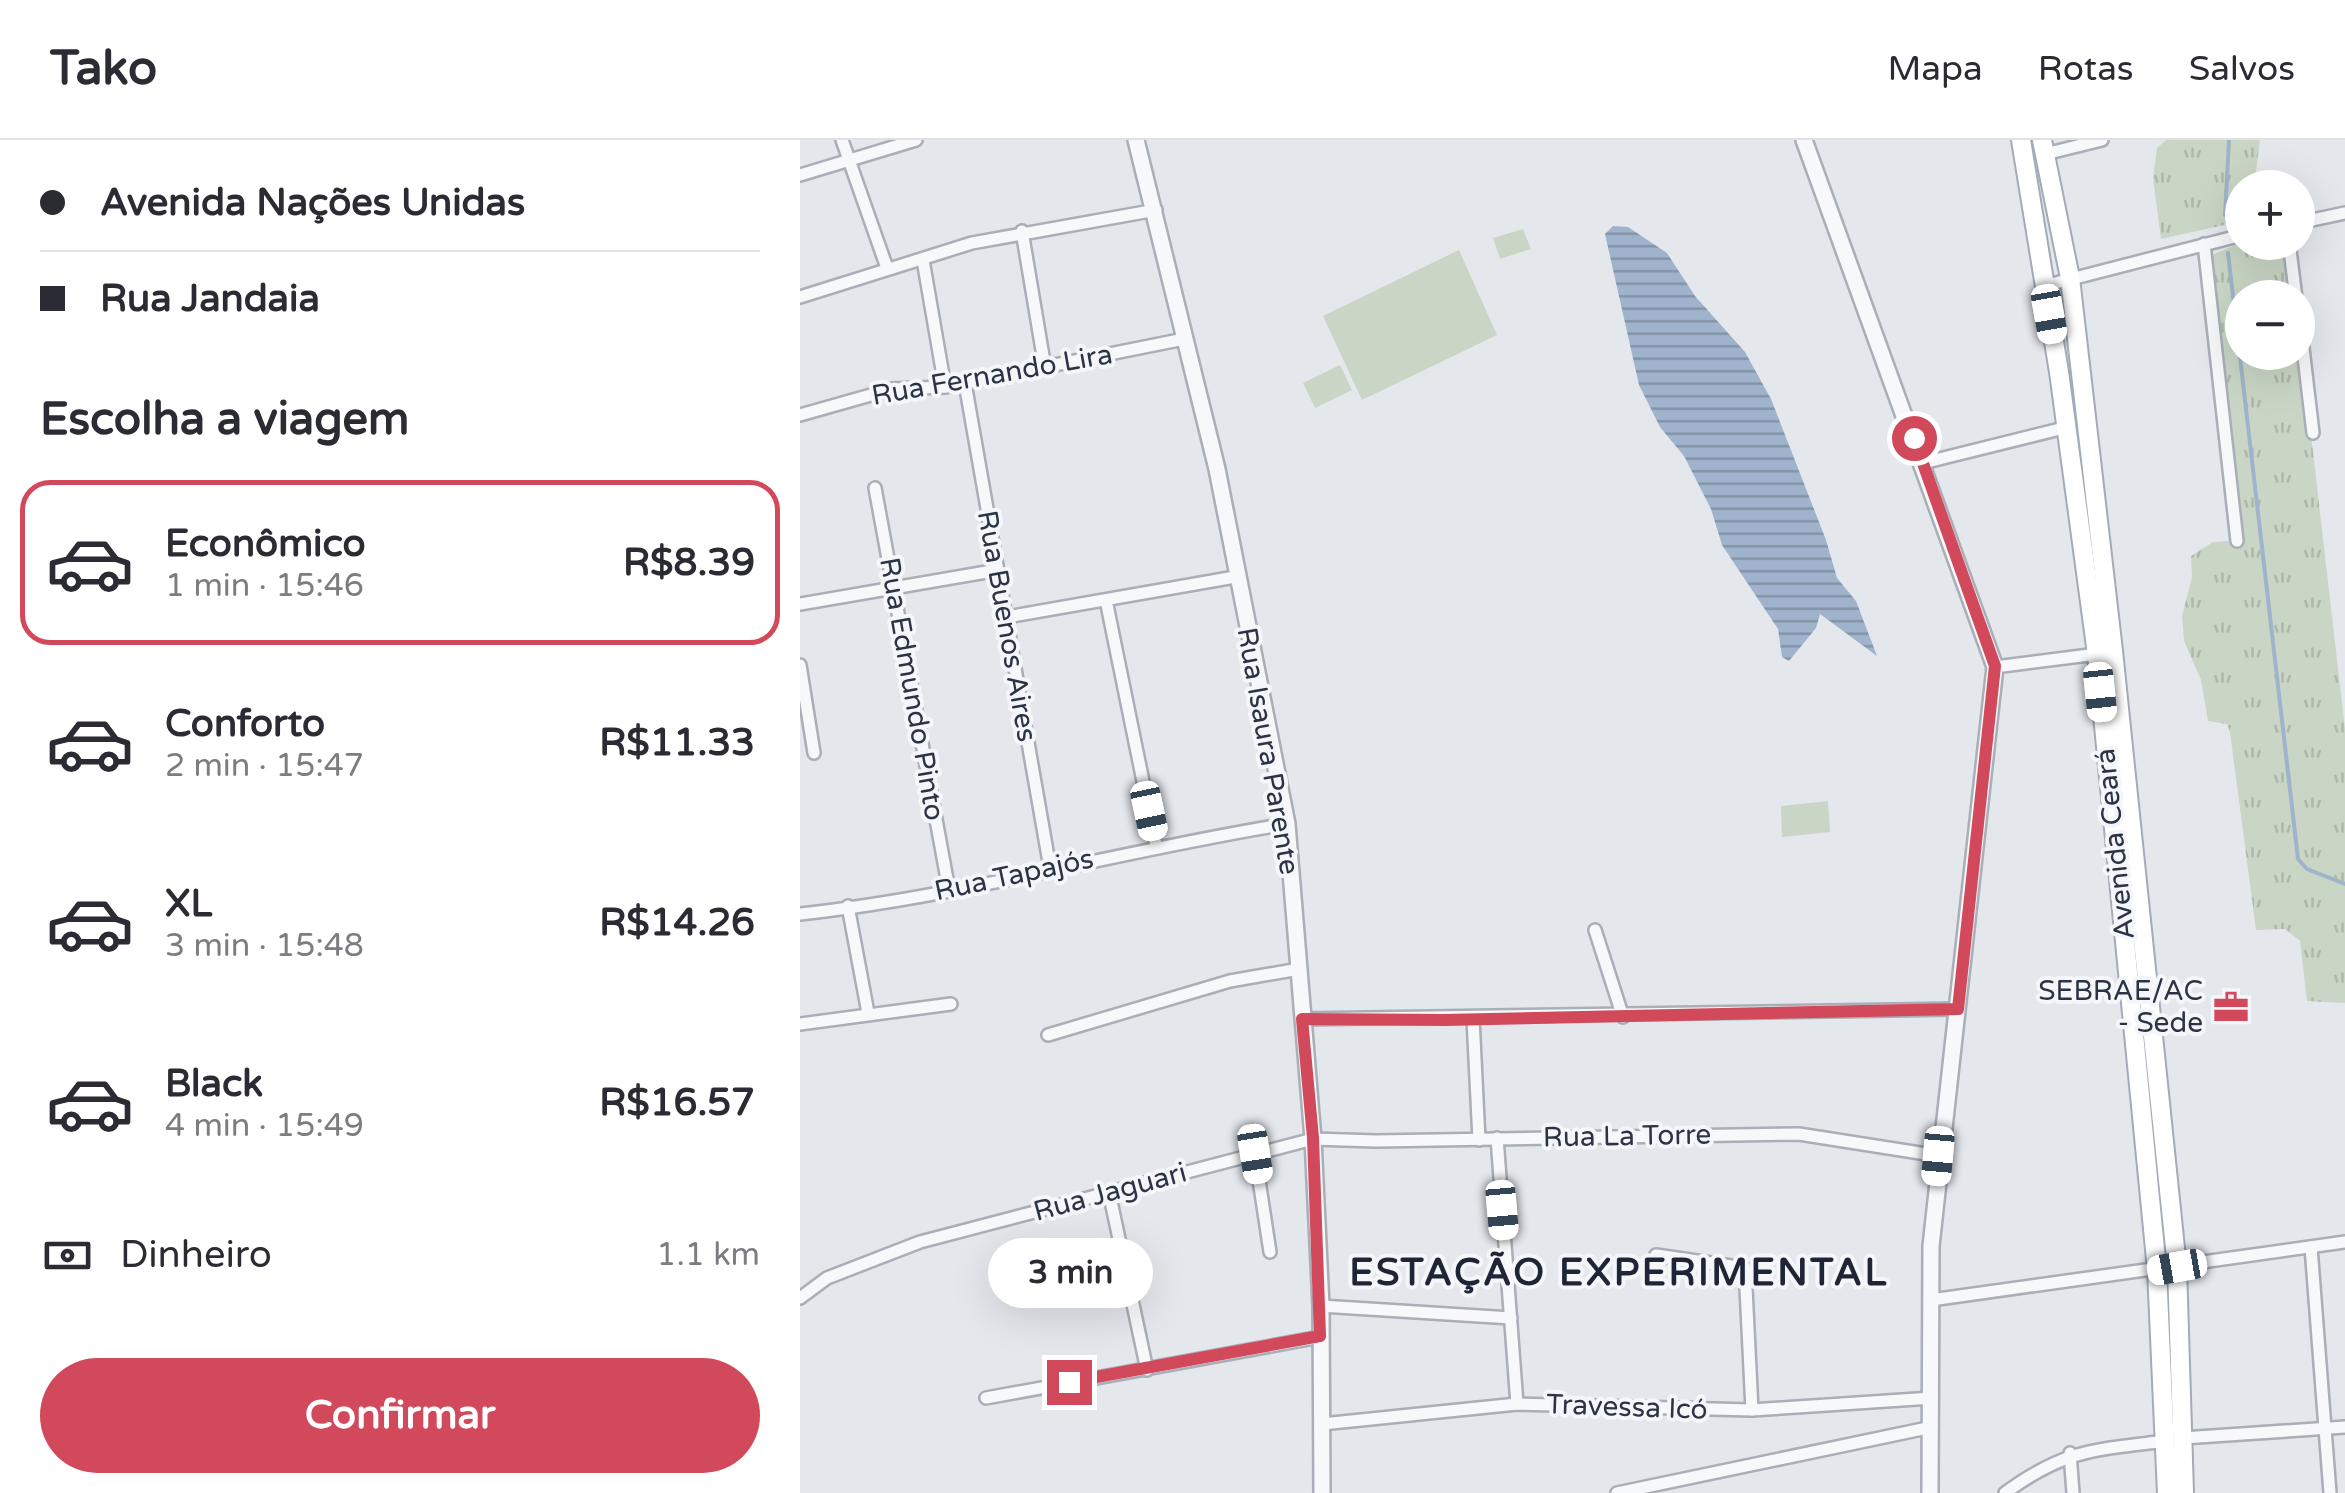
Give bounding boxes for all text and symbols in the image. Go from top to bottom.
text: Tako [50,40,157,98]
text: Mapa [1888,48,1983,90]
text: Rotas [2038,48,2134,90]
text: Salvos [2189,48,2295,90]
map controls [2225,170,2315,370]
button: + [2225,170,2315,260]
text: Avenida Nações Unidas [100,180,525,226]
text: Rua Jandaia [100,276,320,322]
button: − [2225,280,2315,370]
car [2029,282,2069,346]
street label: Rua Fernando Lira [869,337,1115,413]
text: Escolha a viagem [40,393,409,447]
route start [1892,416,1937,461]
street label: Rua Buenos Aires [970,508,1044,744]
icon: car [45,518,135,608]
text: Econômico [165,521,366,567]
text: R$8.39 [623,540,755,586]
street label: Rua Edmundo Pinto [872,555,952,823]
text: 1 min · 15:46 [165,567,364,605]
street label: Rua Isaura Parente [1230,625,1306,877]
car [2082,661,2118,723]
icon: car [45,698,135,788]
text: Conforto [165,701,325,747]
text: R$11.33 [599,720,755,766]
text: 2 min · 15:47 [165,747,364,785]
street label: Avenida Ceará [2088,747,2142,941]
car [1128,779,1170,843]
street label: Rua Tapajós [931,842,1097,908]
icon: car [45,878,135,968]
text: XL [165,881,212,927]
text: R$14.26 [599,900,755,946]
text: 3 min · 15:48 [165,927,364,965]
place label: SEBRAE/AC - Sede [2038,974,2203,1040]
office icon: SEBRAE/AC - Sede [2212,988,2250,1026]
icon: car [45,1058,135,1148]
text: Black [165,1061,263,1107]
text: R$16.57 [599,1080,755,1126]
text: 4 min · 15:49 [165,1107,364,1145]
street label: Rua La Torre [1543,1118,1711,1154]
car [1235,1122,1275,1186]
car [1920,1125,1956,1187]
street label: Rua Jaguari [1030,1155,1190,1229]
car [1484,1179,1520,1241]
icon: cash [40,1228,95,1283]
text: Dinheiro [120,1232,272,1278]
text: 1.1 km [656,1236,760,1274]
callout: 3 min [986,1237,1152,1307]
car [2145,1247,2209,1287]
district label: ESTAÇÃO EXPERIMENTAL [1349,1250,1889,1296]
text: 3 min [1028,1254,1113,1292]
button: Confirmar [40,1358,760,1473]
route end [1047,1360,1092,1405]
street label: Travessa Icó [1546,1387,1708,1427]

